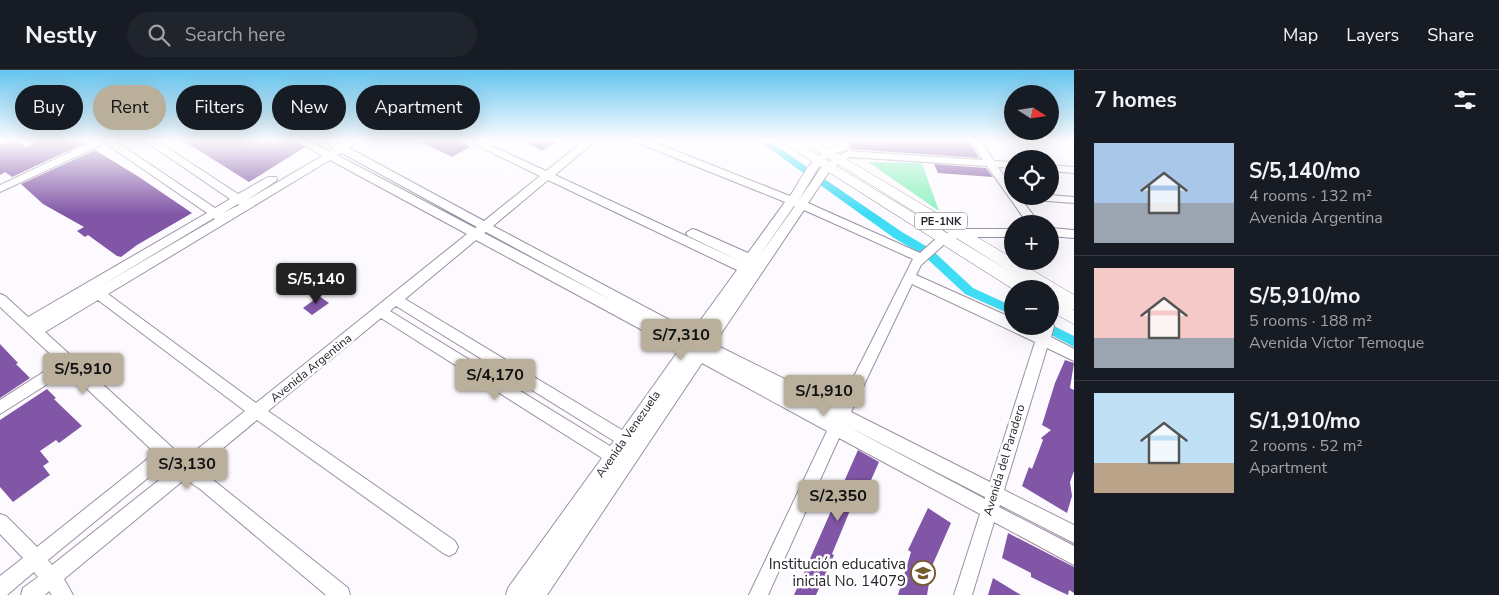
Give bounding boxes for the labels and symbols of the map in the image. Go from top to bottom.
north arrow [1004,85,1059,140]
road number: PE-1NK [915,212,967,230]
pin: S/5,140 [270,262,362,305]
pin: S/7,310 [635,318,727,361]
street label: Avenida Argentina [267,330,355,406]
pin: S/5,910 [37,352,129,395]
pin: S/4,170 [449,358,541,401]
pin: S/1,910 [778,374,870,417]
street label: Avenida Venezuela [592,387,664,481]
street label: Avenida del Paradero [979,402,1029,518]
pin: S/3,130 [141,448,233,490]
pin: S/2,350 [792,480,884,522]
place label: Institución educativa inicial No. 14079 [769,554,906,591]
school or university icon: Institución educativa inicial No. 14079 [910,560,936,586]

